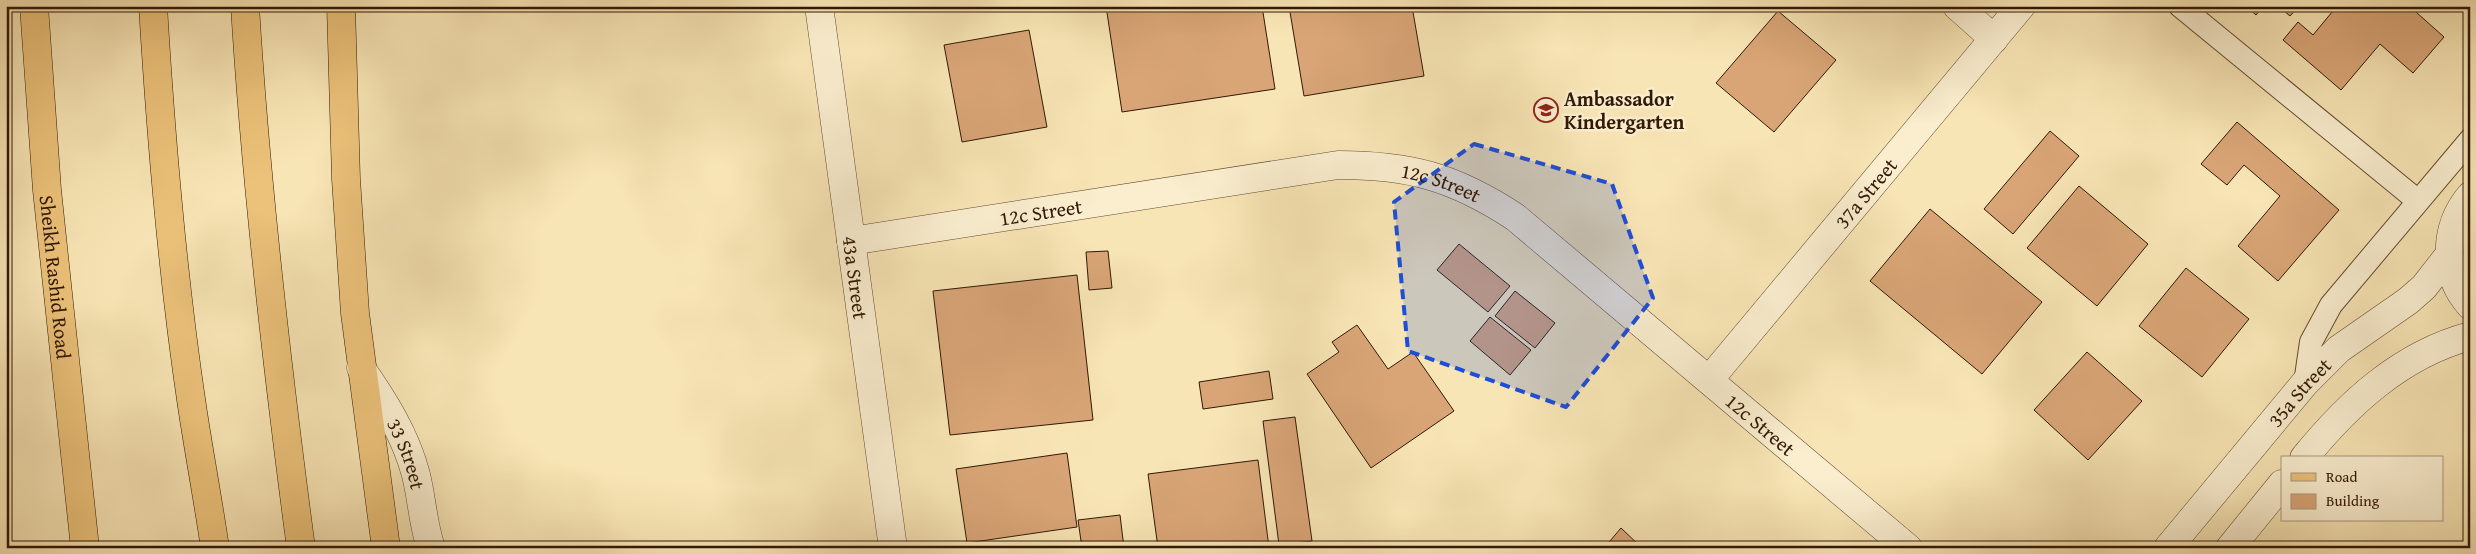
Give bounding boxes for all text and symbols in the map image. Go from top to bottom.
place label: Ambassador Kindergarten [1564,84,1685,136]
school or university icon: Ambassador Kindergarten [1533,97,1559,123]
street label: 37a Street [1827,151,1903,234]
street label: 12c Street [1399,155,1486,209]
street label: 12c Street [997,191,1084,232]
street label: Sheikh Rashid Road [33,194,79,361]
street label: 43a Street [836,234,876,321]
street label: 35a Street [2260,351,2337,433]
street label: 12c Street [1720,386,1802,462]
street label: 33 Street [381,413,433,492]
legend [2281,456,2444,522]
text: Road [2326,466,2357,487]
text: Building [2326,490,2380,511]

